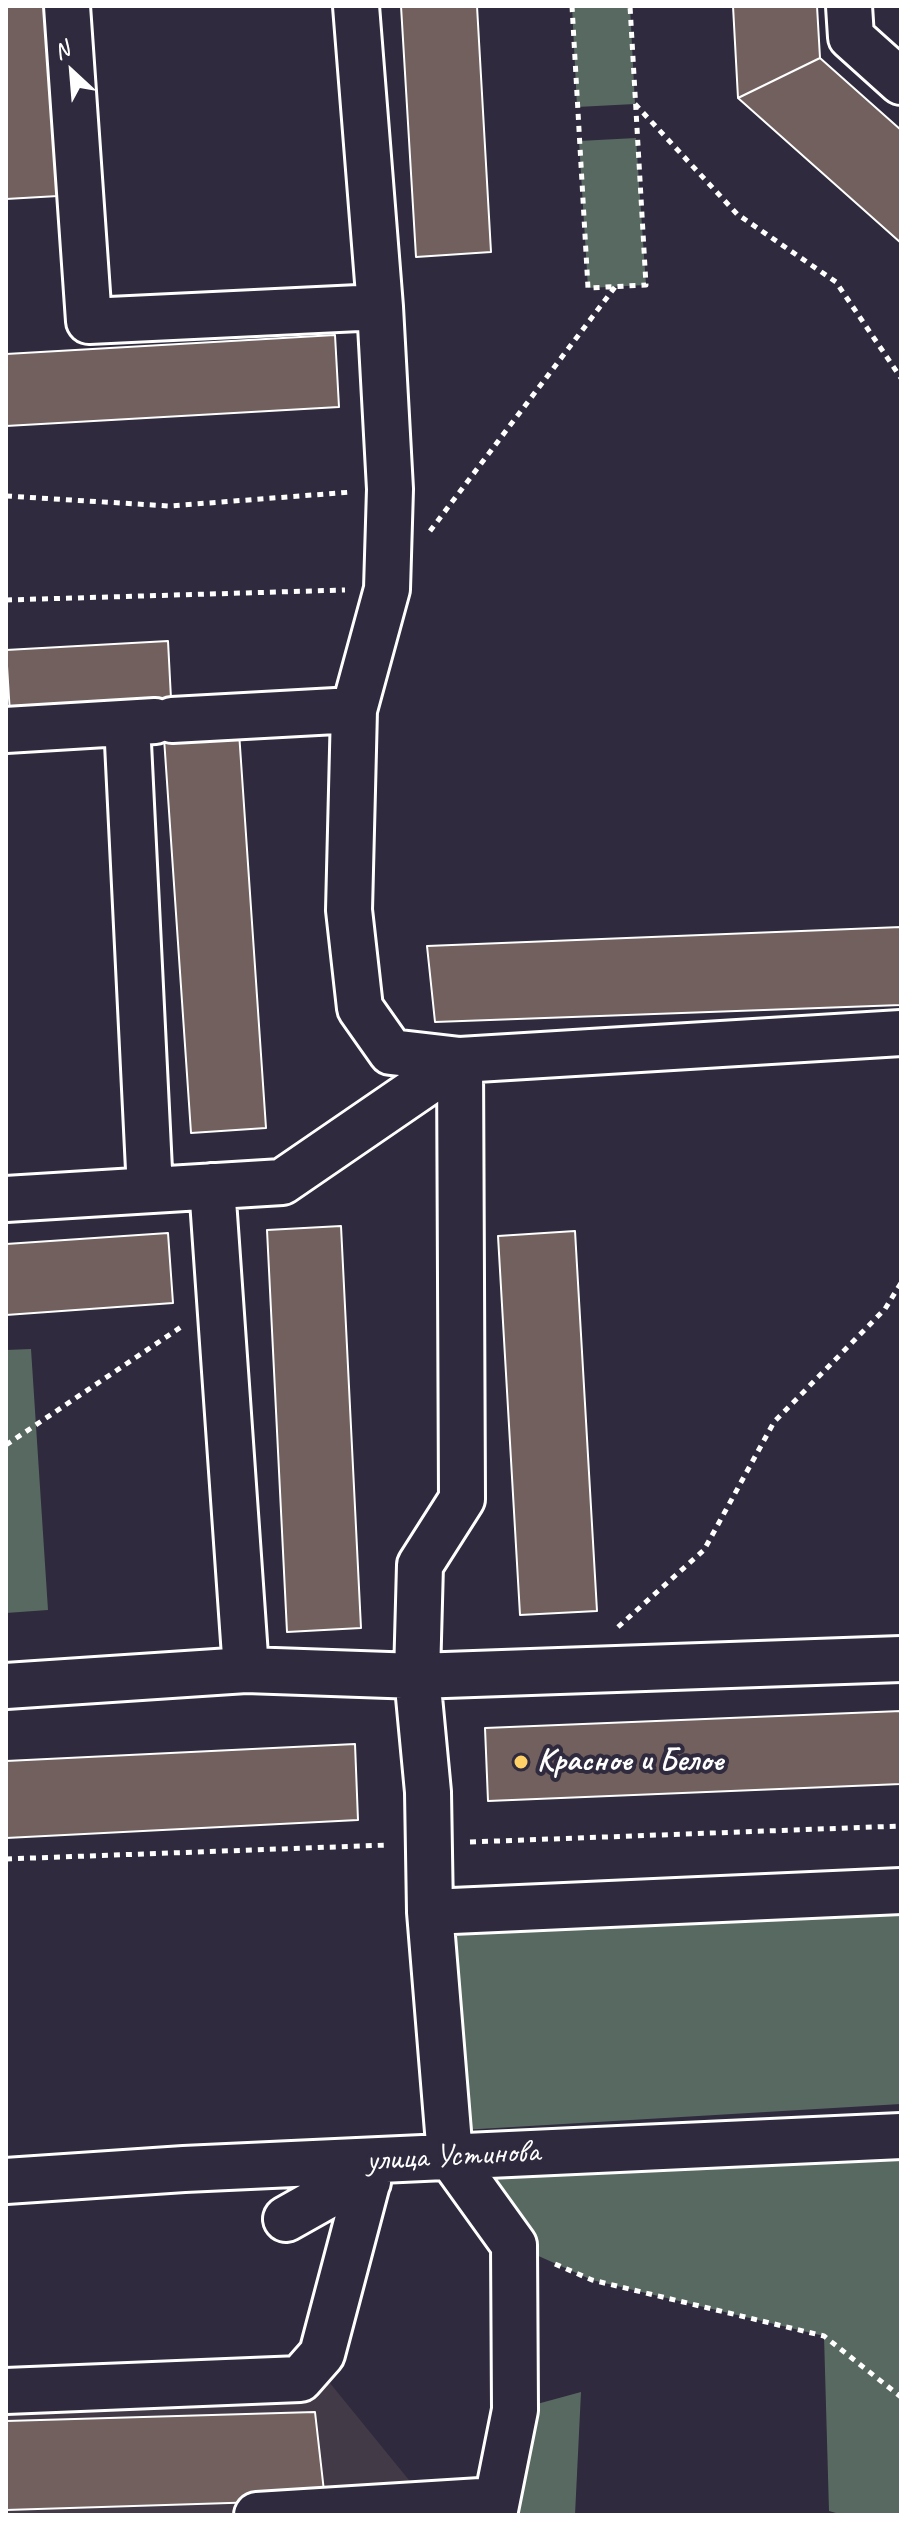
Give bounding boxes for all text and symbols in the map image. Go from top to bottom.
north arrow [32,32,112,112]
text: N [49,35,74,66]
place label: Красное и Белое [537,1743,723,1781]
marker: Красное и Белое [512,1753,530,1771]
street label: улица Устинова [365,2133,541,2181]

